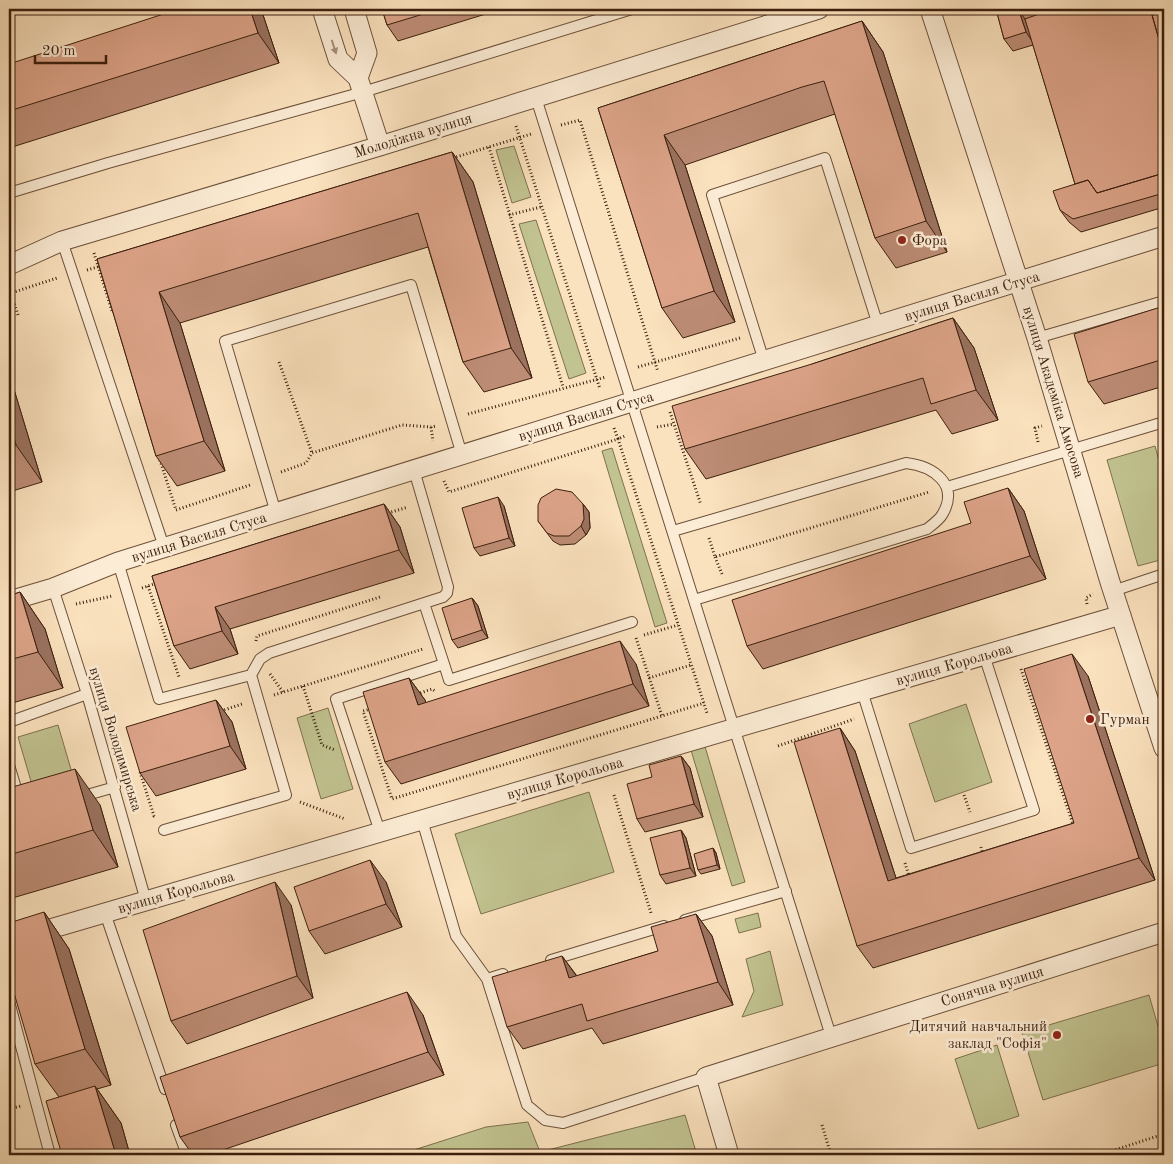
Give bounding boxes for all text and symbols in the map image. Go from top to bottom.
scale bar [35,32,106,64]
one-way arrow [330,40,338,55]
text: 20 m [42,44,76,59]
street label: Молодіжна вулиця [353,111,474,162]
marker: Фора [896,234,908,246]
place label: Фора [912,234,948,249]
street label: вулиця Василя Стуса [903,270,1042,325]
street label: вулиця Академіка Амосова [1019,305,1086,481]
street label: вулиця Василя Стуса [517,390,656,445]
street label: вулиця Василя Стуса [130,511,269,566]
street label: вулиця Корольова [895,641,1015,689]
street label: вулиця Володимирська [85,665,144,814]
marker: Гурман [1084,713,1096,725]
place label: Гурман [1100,713,1150,728]
street label: вулиця Корольова [506,755,626,803]
street label: вулиця Корольова [117,869,237,917]
street label: Сонячна вулиця [939,965,1046,1010]
place label: Дитячий навчальний заклад "Софія" [909,1020,1047,1052]
marker: Дитячий навчальний заклад "Софія" [1051,1029,1063,1041]

